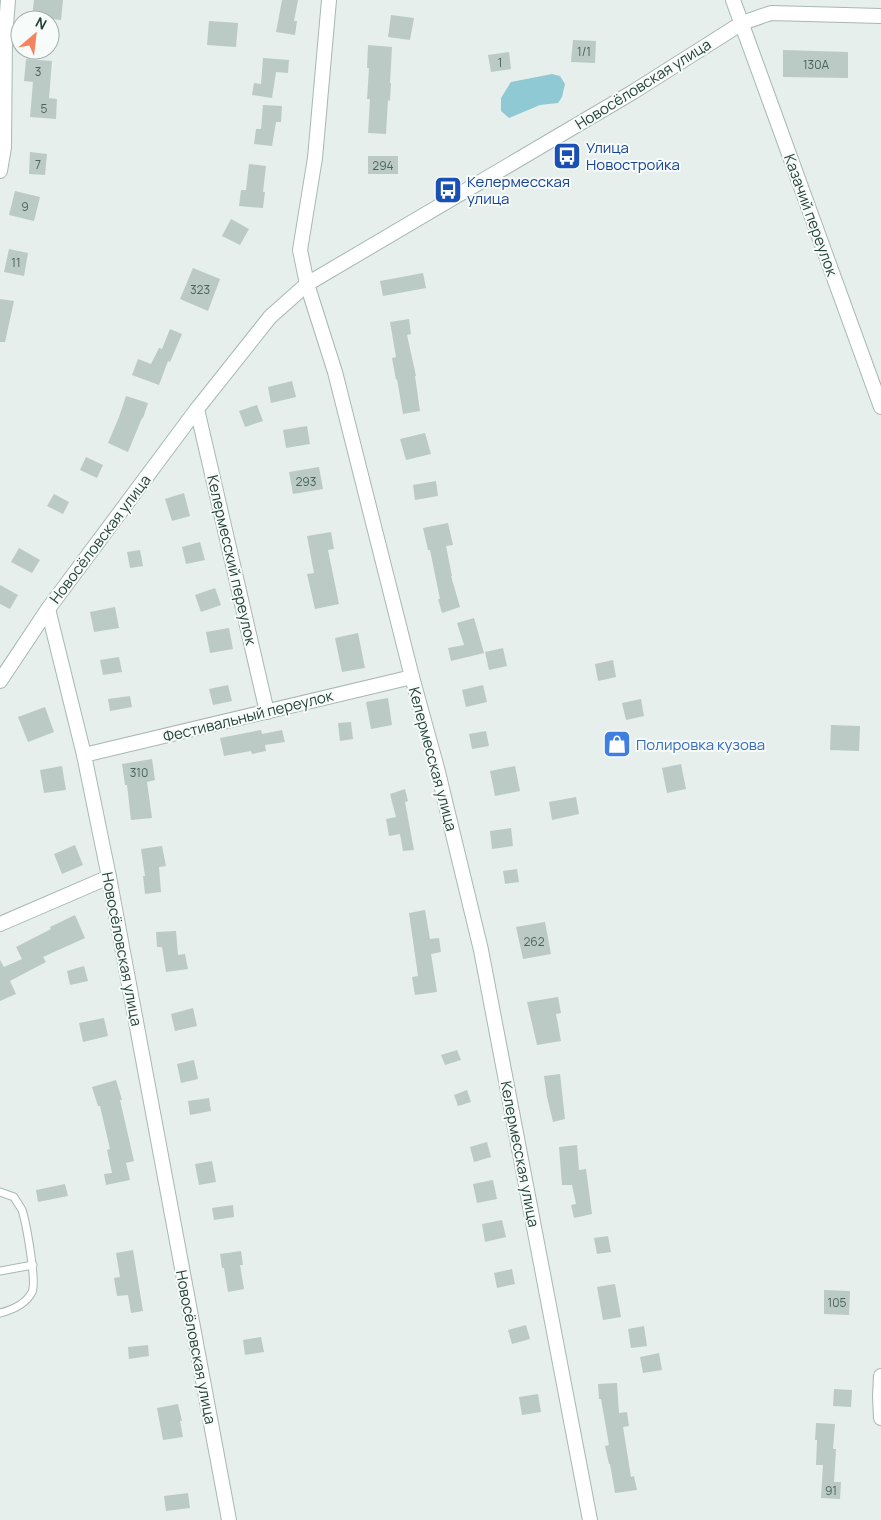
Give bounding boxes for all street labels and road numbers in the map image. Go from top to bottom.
street label: Новосёловская улица [571,34,715,134]
street label: Казачий переулок [779,151,843,280]
street label: Новосёловская улица [45,470,155,608]
street label: Келермесский переулок [202,473,262,648]
street label: Фестивальный переулок [161,685,336,747]
street label: Келермесская улица [404,685,462,833]
street label: Новосёловская улица [97,870,147,1028]
street label: Келермесская улица [496,1079,544,1229]
street label: Новосёловская улица [171,1268,221,1426]

